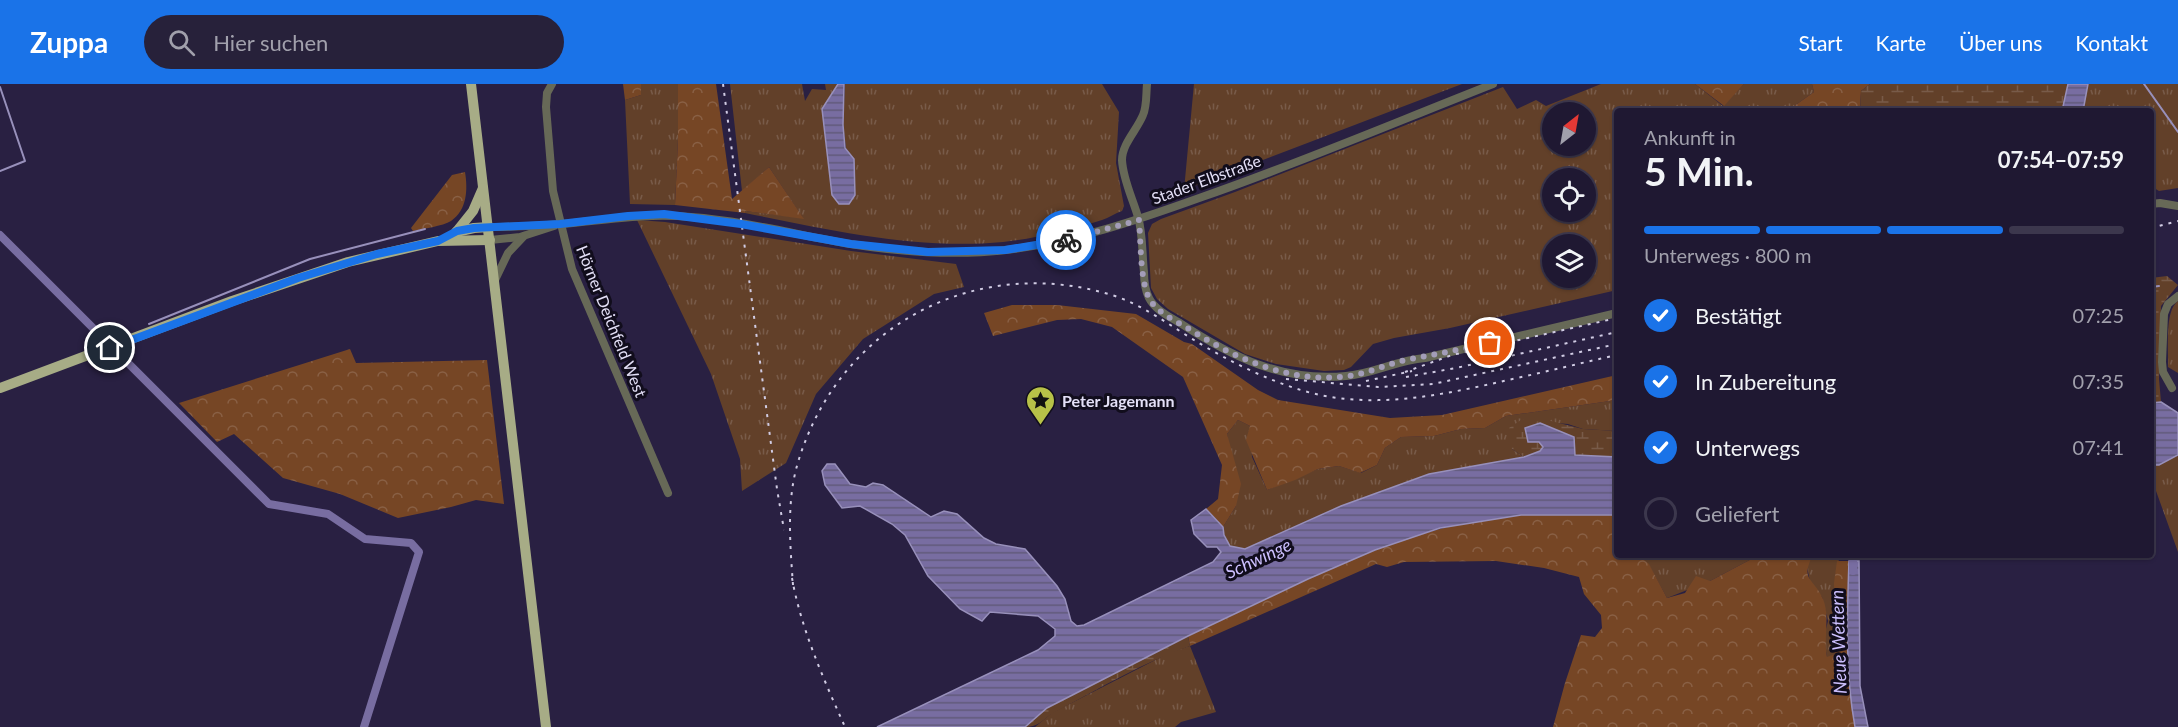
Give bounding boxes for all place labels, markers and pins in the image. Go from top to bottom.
pin [1464,317,1515,368]
pin [84,322,135,373]
place icon: Peter Jagemann [1025,384,1057,426]
place label: Peter Jagemann [1062,391,1175,410]

